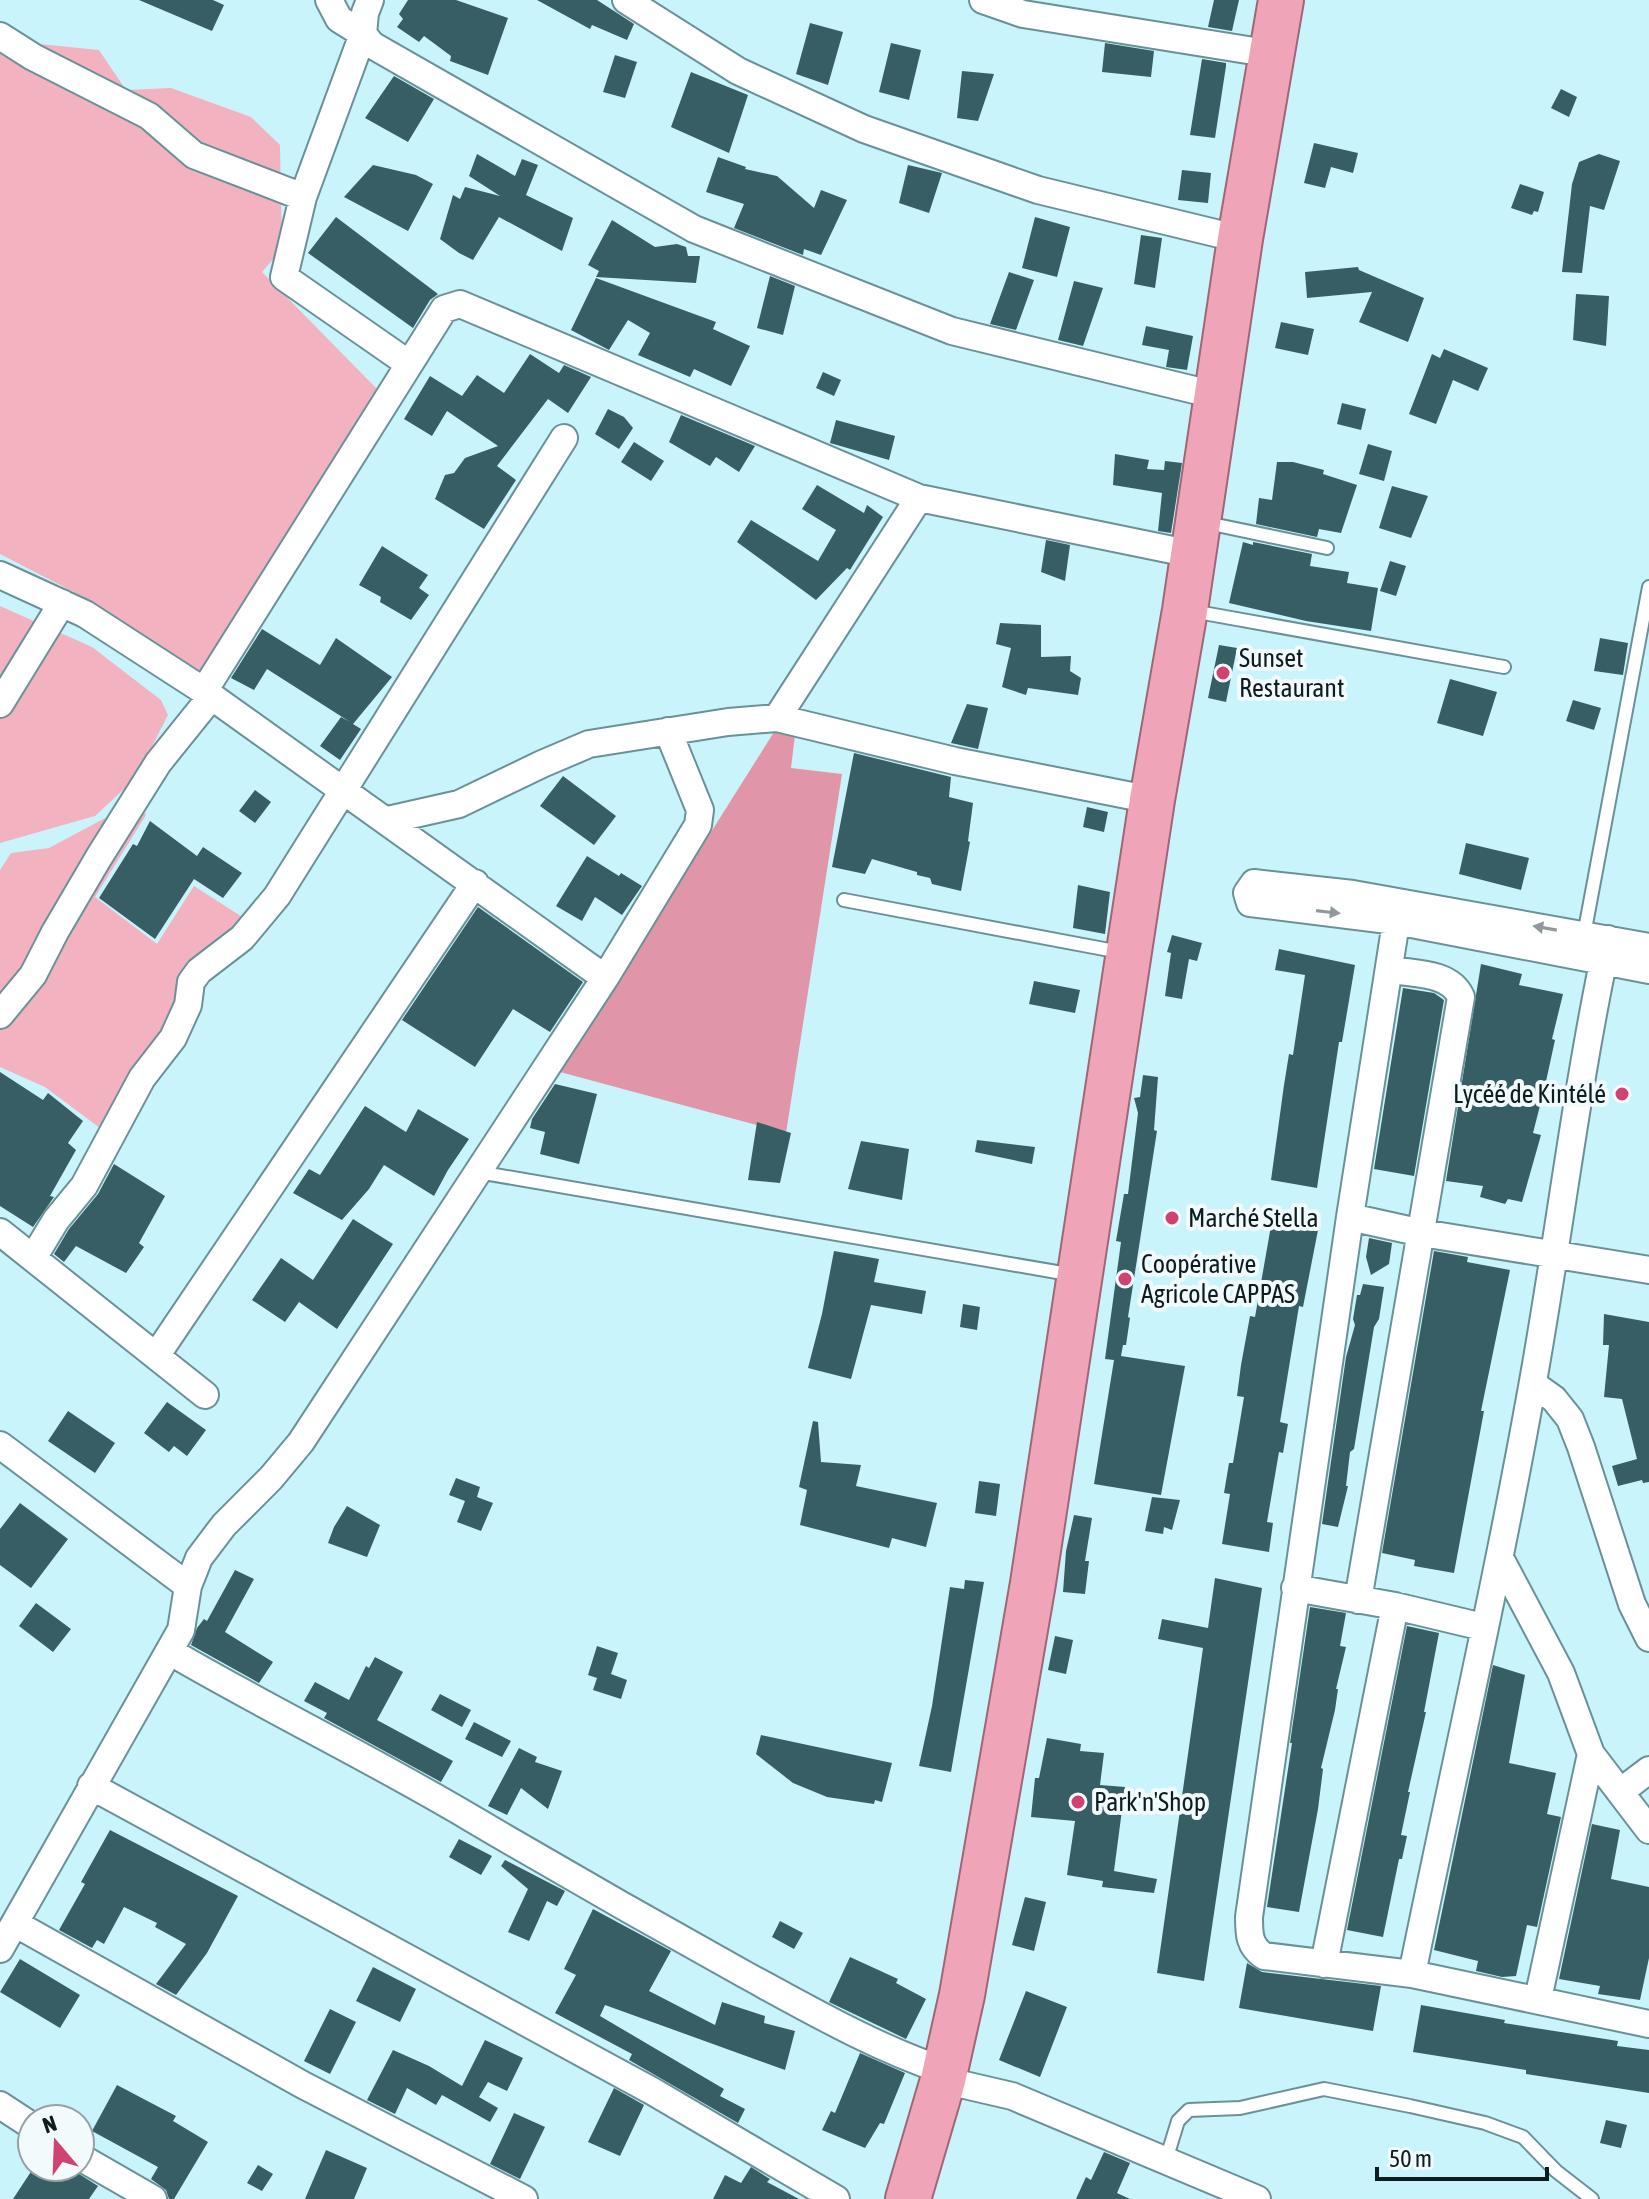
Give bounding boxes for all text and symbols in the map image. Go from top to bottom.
place label: Sunset Restaurant [1239,643,1344,703]
marker: Sunset Restaurant [1214,664,1232,682]
one-way arrow [1316,906,1341,919]
one-way arrow [1532,922,1557,934]
place label: Lycéé de Kintélé [1453,1079,1606,1109]
marker: Lycéé de Kintélé [1613,1085,1631,1103]
place label: Marché Stella [1188,1203,1319,1233]
marker: Marché Stella [1163,1209,1181,1227]
place label: Coopérative Agricole CAPPAS [1141,1249,1295,1309]
marker: Coopérative Agricole CAPPAS [1116,1270,1134,1288]
place label: Park'n'Shop [1094,1787,1206,1817]
marker: Park'n'Shop [1069,1793,1087,1811]
north arrow [16,2103,96,2183]
text: N [39,2110,60,2138]
scale bar [1377,2131,1547,2181]
text: 50 m [1389,2145,1432,2172]

